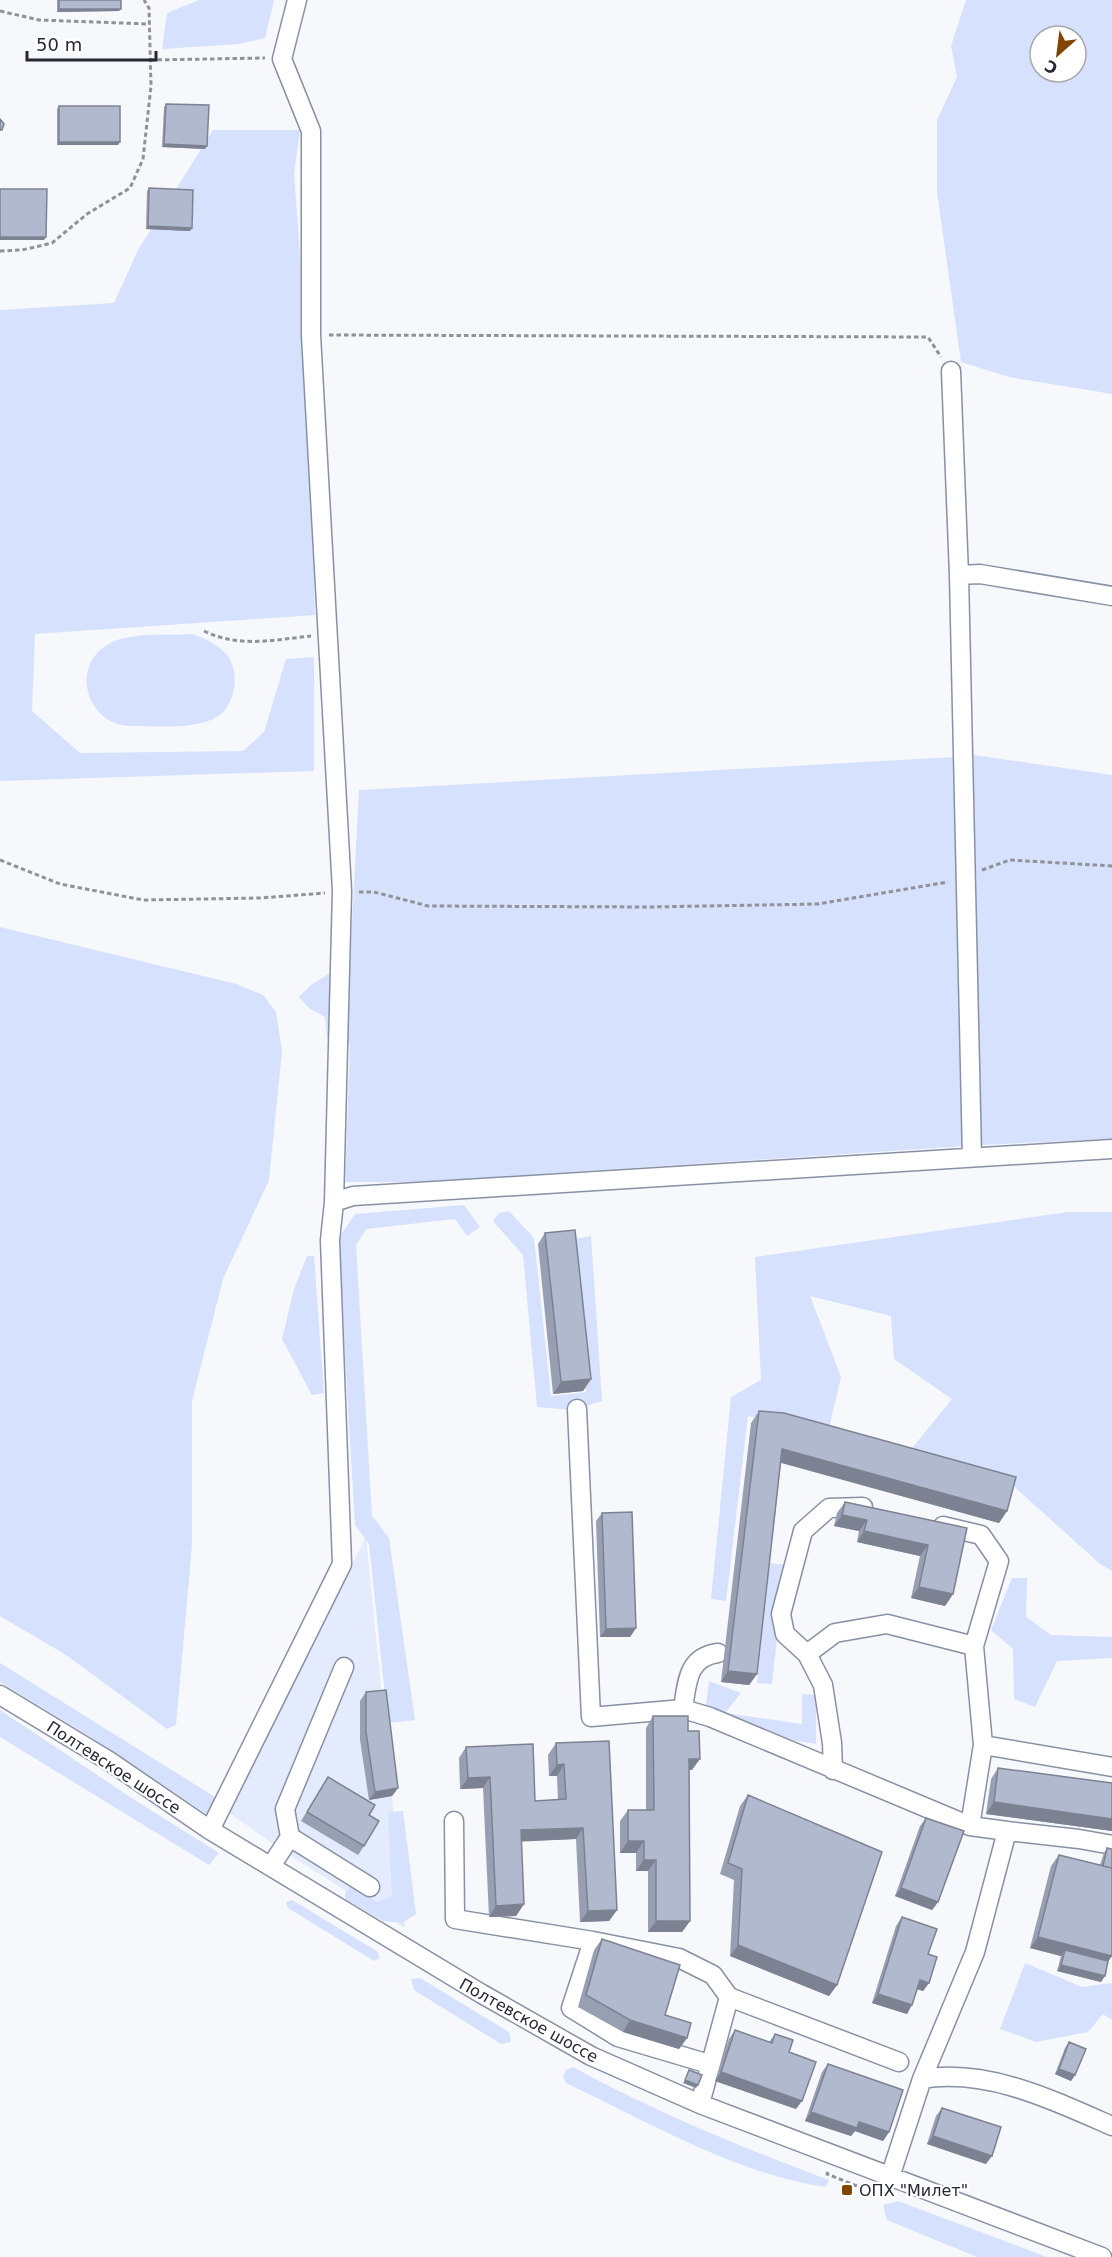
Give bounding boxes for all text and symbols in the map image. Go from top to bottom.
scale bar [27,24,156,62]
north arrow [1028,24,1088,84]
text: 50 m [36,34,82,55]
text: С [1042,56,1061,78]
street label: Полтевское шоссе [43,1717,184,1818]
street label: Полтевское шоссе [456,1974,601,2066]
place label: ОПХ "Милет" [859,2181,968,2200]
marker: ОПХ "Милет" [840,2183,854,2197]

